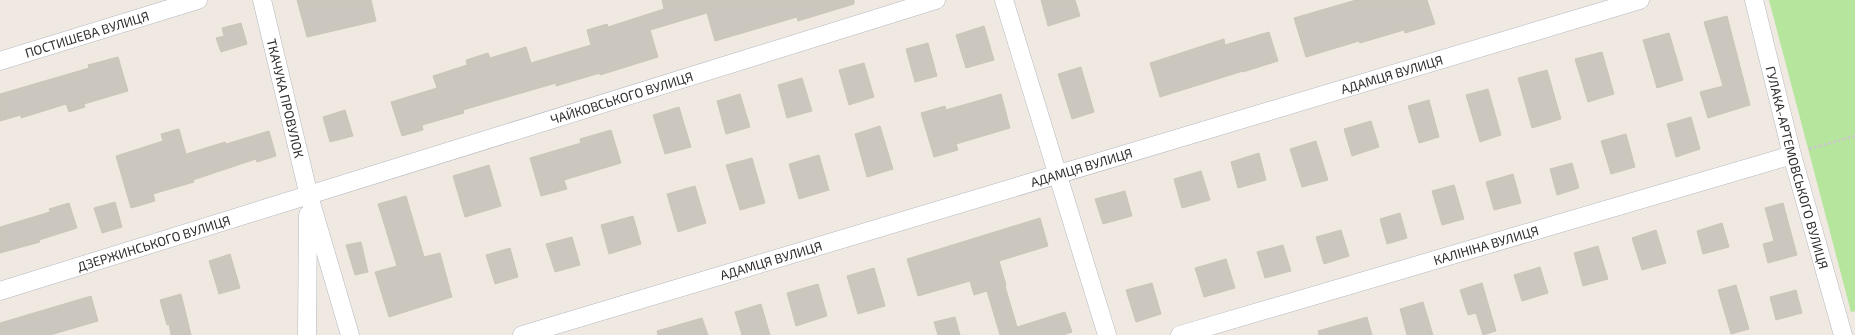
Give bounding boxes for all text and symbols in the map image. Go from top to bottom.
street label: ПОСТИШЕВА ВУЛИЦЯ [23,8,151,61]
street label: ТКАЧУКА ПРОВУЛОК [264,37,308,160]
street label: АДАМЦЯ ВУЛИЦЯ [1339,52,1445,97]
street label: ГУЛАКА-АРТЕМОВСЬКОГО ВУЛИЦЯ [1762,64,1832,271]
street label: ЧАЙКОВСЬКОГО ВУЛИЦЯ [548,68,695,127]
street label: АДАМЦЯ ВУЛИЦЯ [1028,145,1134,190]
street label: ДЗЕРЖИНСЬКОГО ВУЛИЦЯ [75,212,232,275]
street label: КАЛІНІНА ВУЛИЦЯ [1432,222,1540,268]
street label: АДАМЦЯ ВУЛИЦЯ [718,238,824,283]

